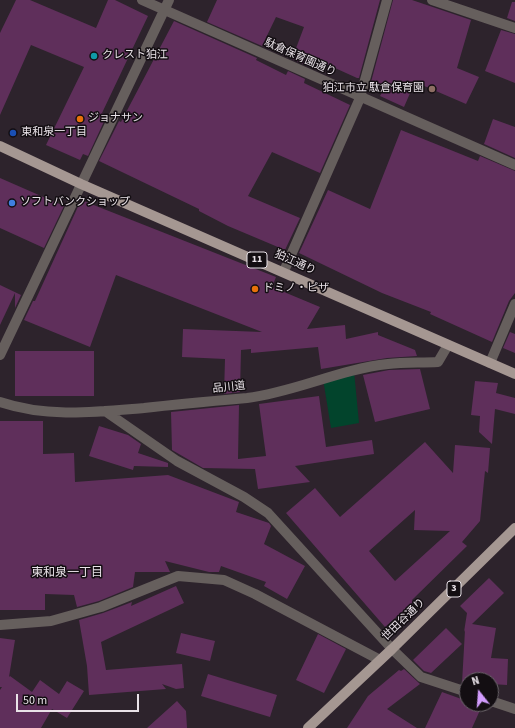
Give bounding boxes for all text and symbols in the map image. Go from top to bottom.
street label: 駄倉保育園通り [262,36,338,80]
place label: クレスト狛江 [102,49,168,63]
marker: クレスト狛江 [89,51,99,61]
place label: 狛江市立 駄倉保育園 [323,82,424,96]
marker: 狛江市立 駄倉保育園 [427,84,437,94]
place label: ジョナサン [88,112,143,126]
marker: ジョナサン [75,114,85,124]
place label: 東和泉一丁目 [21,126,87,140]
marker: 東和泉一丁目 [8,128,18,138]
place label: ソフトバンクショップ [20,196,130,210]
marker: ソフトバンクショップ [7,198,17,208]
street label: 狛江通り [272,248,318,278]
road number: 11 [247,252,267,268]
place label: ドミノ・ピザ [263,282,329,296]
marker: ドミノ・ピザ [250,284,260,294]
street label: 品川道 [212,380,246,396]
district label: 東和泉一丁目 [31,566,103,580]
road number: 3 [447,581,461,597]
street label: 世田谷通り [380,596,428,644]
north arrow [459,672,499,712]
text: N [470,673,481,689]
scale bar [18,686,141,712]
text: 50 m [23,692,47,709]

